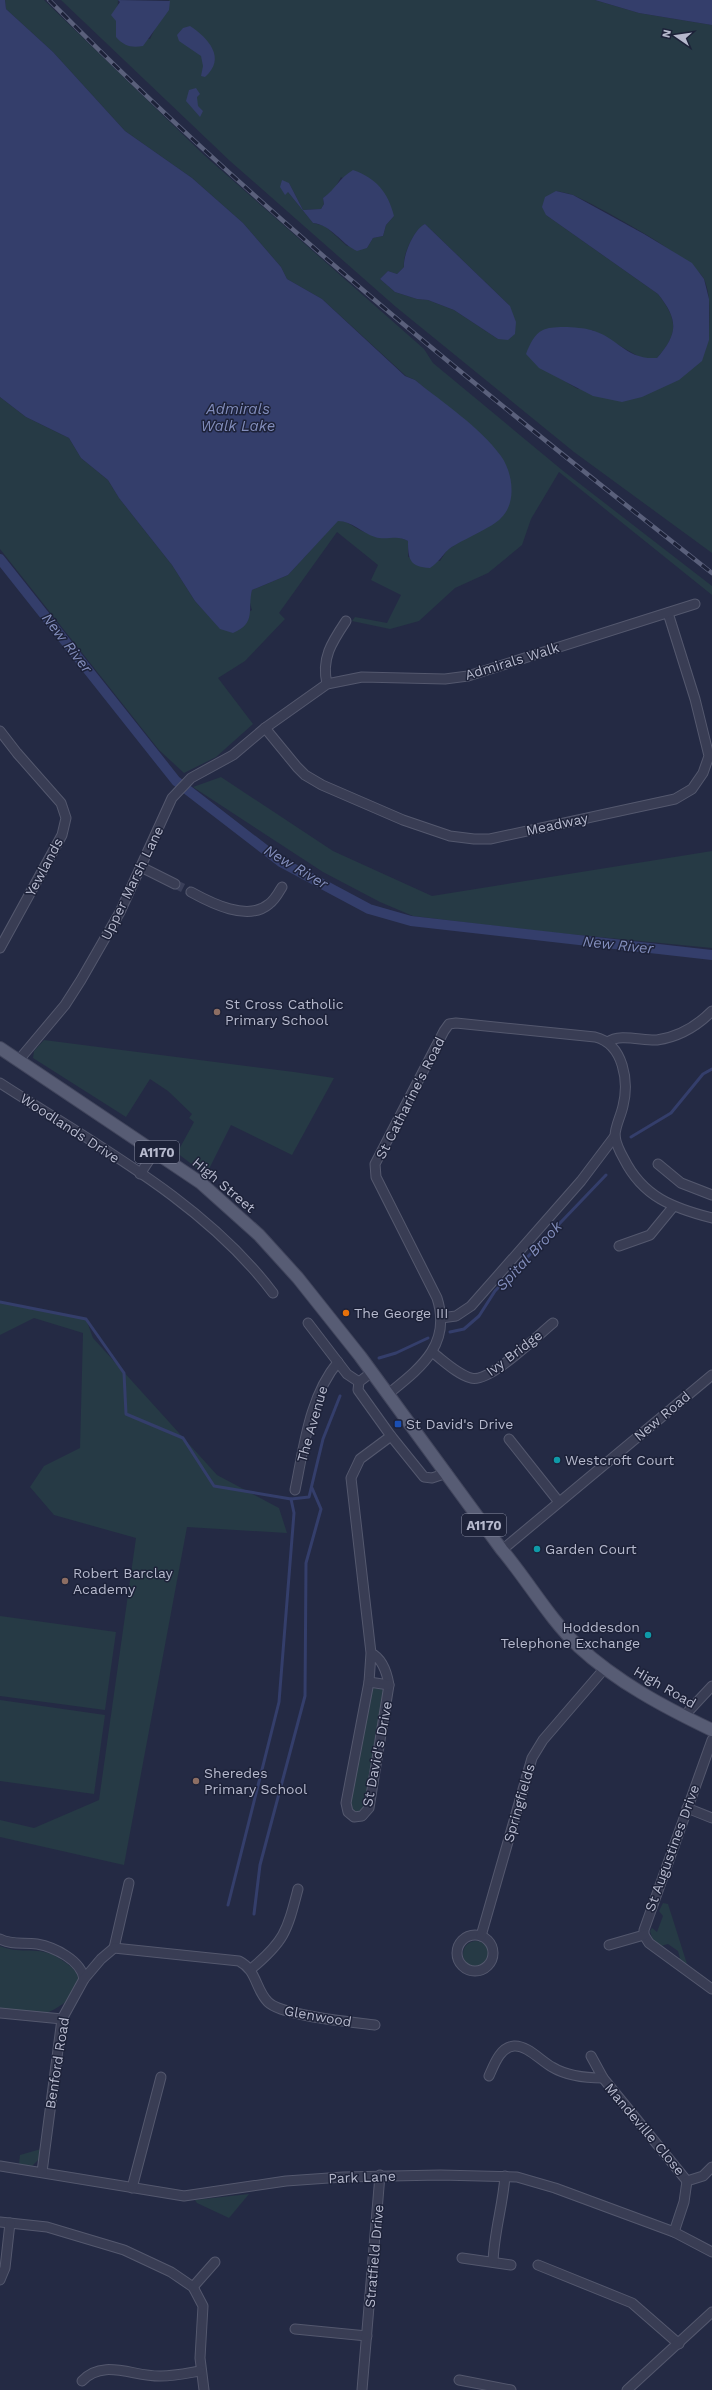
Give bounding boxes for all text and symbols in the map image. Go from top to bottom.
north arrow [656,16,696,56]
text: N [659,28,674,39]
water label: Admirals Walk Lake [201,400,275,435]
water label: New River [38,609,97,677]
street label: Admirals Walk [463,639,561,683]
street label: Meadway [525,809,590,838]
street label: Upper Marsh Lane [97,823,167,943]
street label: Yewlands [22,835,66,899]
water label: New River [261,841,332,894]
water label: New River [582,932,655,958]
place label: St Cross Catholic Primary School [225,996,344,1028]
marker: St Cross Catholic Primary School [212,1007,222,1017]
street label: St Catharine's Road [372,1034,448,1162]
street label: Woodlands Drive [17,1090,123,1166]
road number: A1170 [135,1141,179,1163]
street label: High Street [189,1154,259,1216]
water label: Spital Brook [492,1217,566,1294]
place label: The George III [354,1305,448,1321]
marker: The George III [341,1308,351,1318]
street label: Ivy Bridge [483,1327,545,1379]
street label: The Avenue [293,1384,331,1464]
street label: New Road [631,1388,693,1444]
place label: St David's Drive [406,1416,513,1432]
marker: St David's Drive [393,1419,403,1429]
place label: Westcroft Court [565,1452,674,1468]
marker: Westcroft Court [552,1455,562,1465]
road number: A1170 [462,1514,506,1536]
place label: Garden Court [545,1541,637,1557]
marker: Garden Court [532,1544,542,1554]
place label: Robert Barclay Academy [73,1565,173,1597]
marker: Robert Barclay Academy [60,1576,70,1586]
place label: Hoddesdon Telephone Exchange [501,1619,640,1651]
marker: Hoddesdon Telephone Exchange [643,1630,653,1640]
street label: High Road [631,1663,699,1711]
street label: St David's Drive [359,1700,395,1808]
street label: Springfields [500,1762,538,1844]
place label: Sheredes Primary School [204,1765,308,1797]
marker: Sheredes Primary School [191,1776,201,1786]
street label: St Augustines Drive [642,1783,702,1913]
street label: Glenwood [283,2002,353,2030]
street label: Benford Road [42,2016,72,2110]
street label: Mandeville Close [602,2080,688,2178]
street label: Park Lane [328,2168,396,2186]
street label: Stratfield Drive [362,2204,386,2308]

